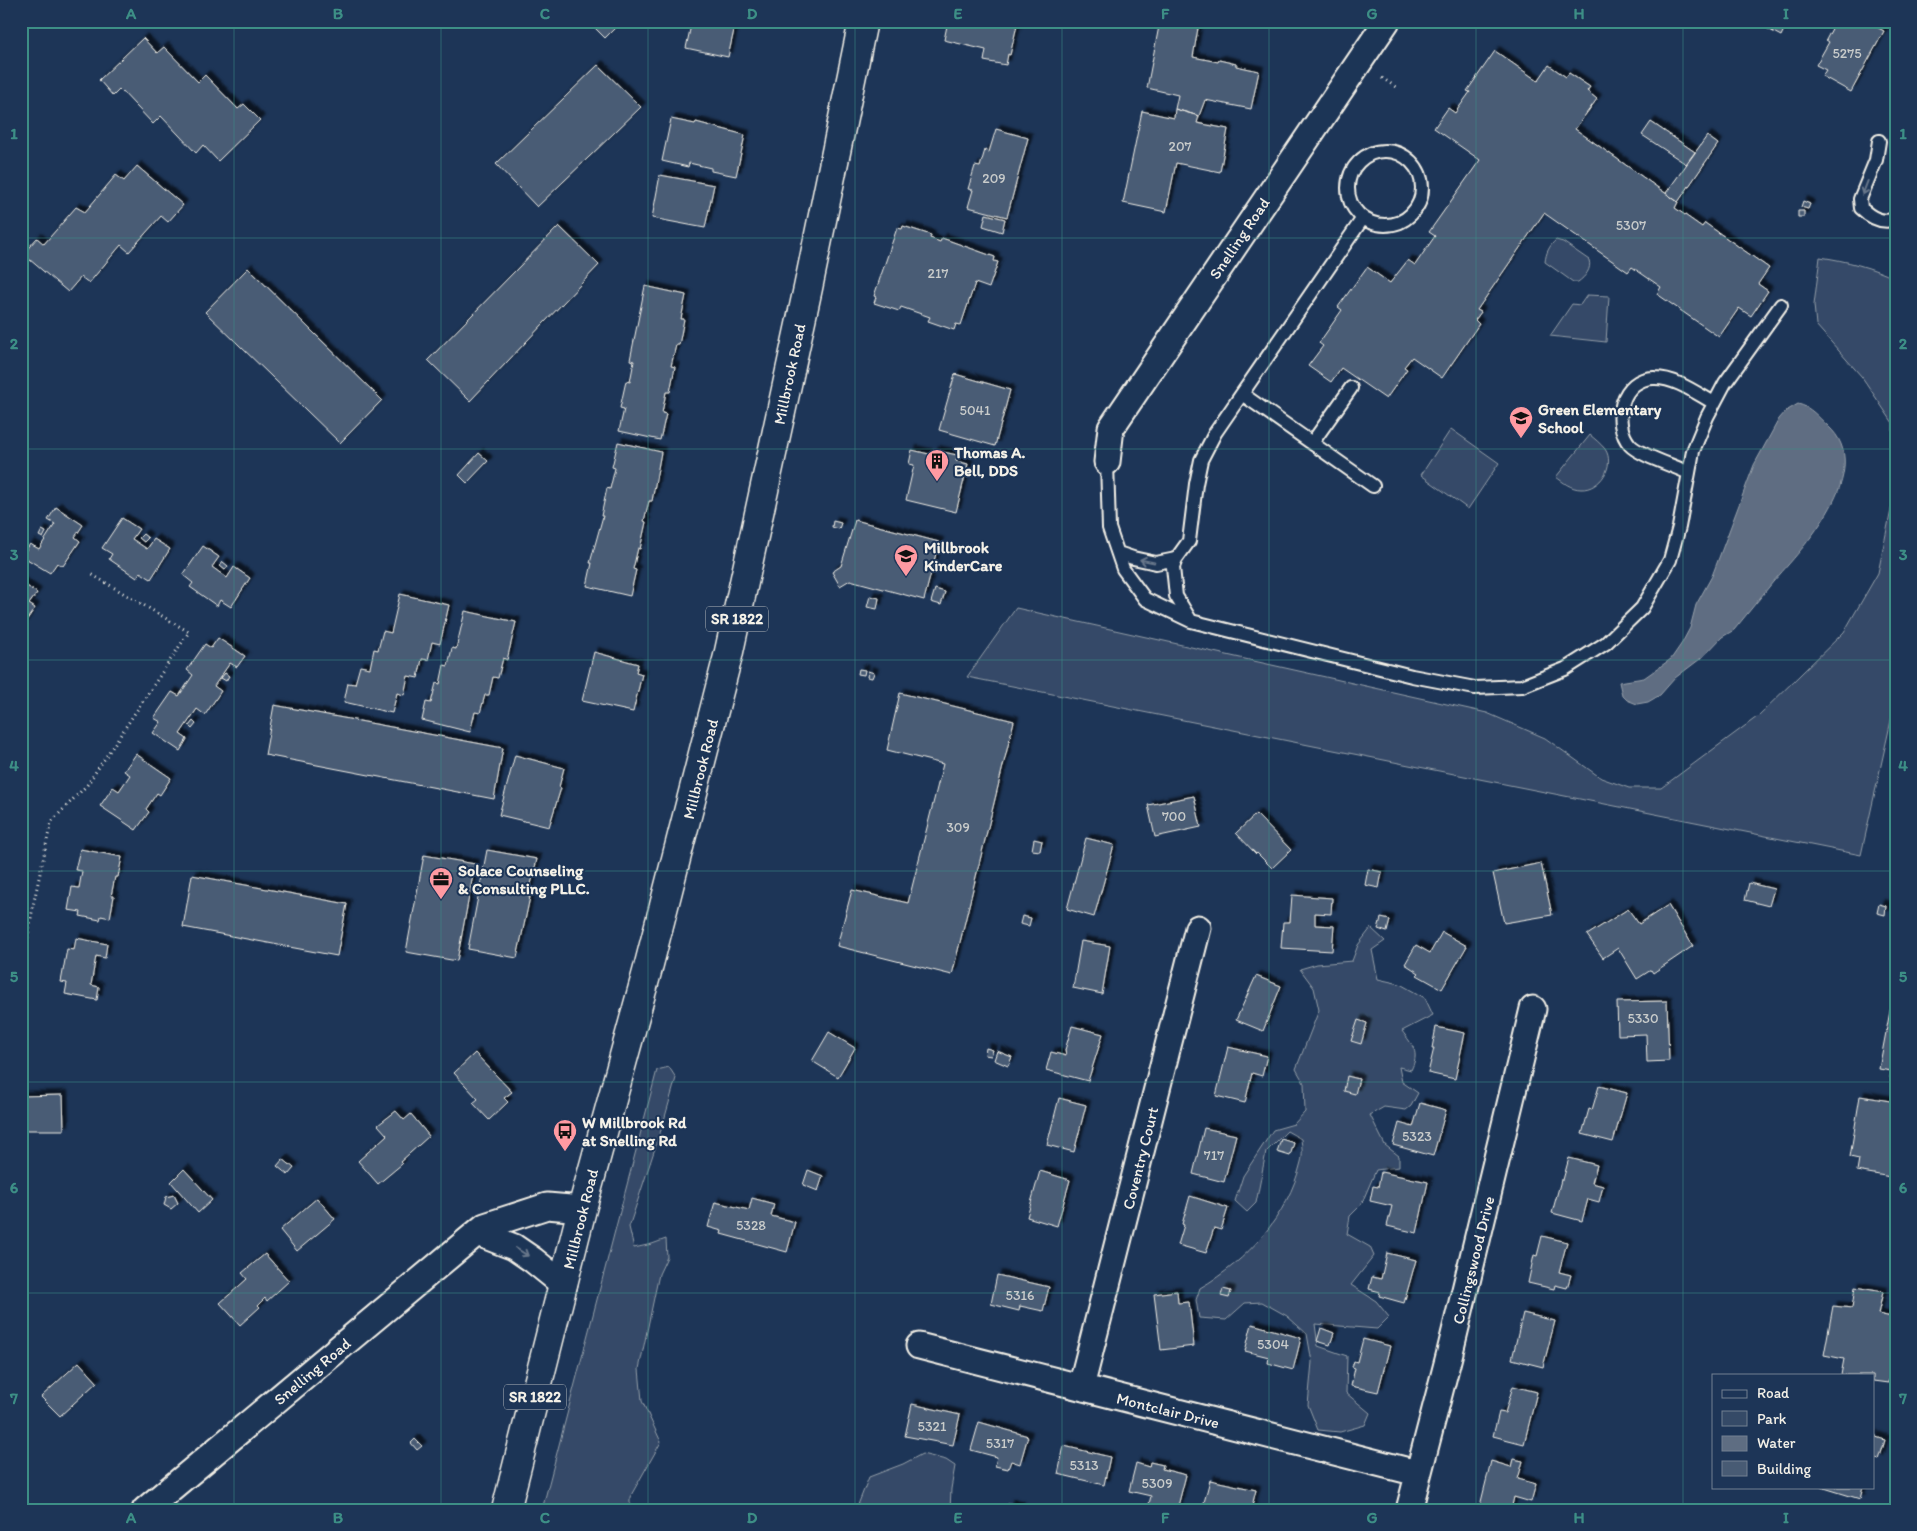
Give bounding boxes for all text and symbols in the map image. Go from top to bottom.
text: A [125,4,137,23]
text: B [333,4,344,23]
text: C [540,4,551,23]
text: D [747,4,758,23]
text: E [954,4,963,23]
text: F [1161,4,1170,23]
text: G [1366,4,1378,23]
text: H [1573,4,1585,23]
text: I [1783,4,1789,23]
house number: 5275 [1832,45,1862,62]
text: 1 [10,124,18,143]
text: 1 [1899,124,1907,143]
house number: 207 [1169,138,1192,155]
house number: 209 [982,170,1006,187]
one-way arrow [1859,180,1868,195]
street label: Snelling Road [1205,194,1274,283]
house number: 5307 [1616,217,1646,234]
house number: 217 [928,265,948,282]
street label: Millbrook Road [770,322,810,426]
text: 2 [10,334,19,353]
text: 2 [1899,334,1908,353]
place label: Green Elementary School [1538,400,1662,437]
house number: 5041 [960,402,991,419]
school or university icon: Green Elementary School [1508,405,1534,439]
place label: Thomas A. Bell, DDS [953,443,1026,480]
building icon: Thomas A. Bell, DDS [924,448,950,482]
place label: Millbrook KinderCare [924,538,1003,575]
school or university icon: Millbrook KinderCare [893,543,919,577]
text: 3 [10,545,19,564]
text: 3 [1899,545,1908,564]
one-way arrow [1139,556,1155,565]
road number: SR 1822 [706,606,768,632]
street label: Millbrook Road [679,717,722,821]
text: 4 [9,756,19,775]
text: 4 [1898,756,1908,775]
house number: 700 [1162,808,1186,825]
house number: 309 [946,819,970,836]
place label: Solace Counseling & Consulting PLLC. [458,861,590,899]
office icon: Solace Counseling & Consulting PLLC. [428,866,454,900]
text: 5 [10,967,19,986]
text: 5 [1899,967,1908,986]
house number: 5330 [1627,1010,1659,1027]
street label: Coventry Court [1119,1105,1162,1211]
place label: W Millbrook Rd at Snelling Rd [582,1113,687,1151]
bus stop icon: W Millbrook Rd at Snelling Rd [552,1118,578,1152]
house number: 5323 [1402,1128,1432,1145]
house number: 717 [1204,1147,1224,1164]
street label: Millbrook Road [559,1167,602,1271]
text: 6 [10,1178,19,1197]
text: 6 [1899,1178,1908,1197]
street label: Collingswood Drive [1448,1194,1499,1326]
house number: 5328 [736,1217,766,1234]
one-way arrow [515,1248,529,1258]
house number: 5316 [1006,1287,1034,1304]
street label: Snelling Road [270,1334,355,1409]
house number: 5304 [1257,1336,1290,1353]
legend [1712,1374,1874,1488]
road number: SR 1822 [504,1384,566,1410]
text: Road [1757,1384,1790,1402]
text: 7 [9,1389,18,1408]
street label: Montclair Drive [1114,1389,1221,1432]
text: 7 [1898,1389,1907,1408]
text: Park [1757,1410,1787,1428]
house number: 5321 [918,1418,947,1435]
text: Water [1757,1434,1796,1452]
house number: 5317 [986,1435,1014,1452]
house number: 5313 [1069,1457,1099,1474]
text: Building [1757,1460,1811,1478]
house number: 5309 [1142,1475,1172,1492]
text: A [125,1508,137,1527]
text: B [333,1508,344,1527]
text: C [540,1508,551,1527]
text: D [747,1508,758,1527]
text: E [954,1508,963,1527]
text: F [1161,1508,1170,1527]
text: G [1366,1508,1378,1527]
text: H [1573,1508,1585,1527]
text: I [1783,1508,1789,1527]

